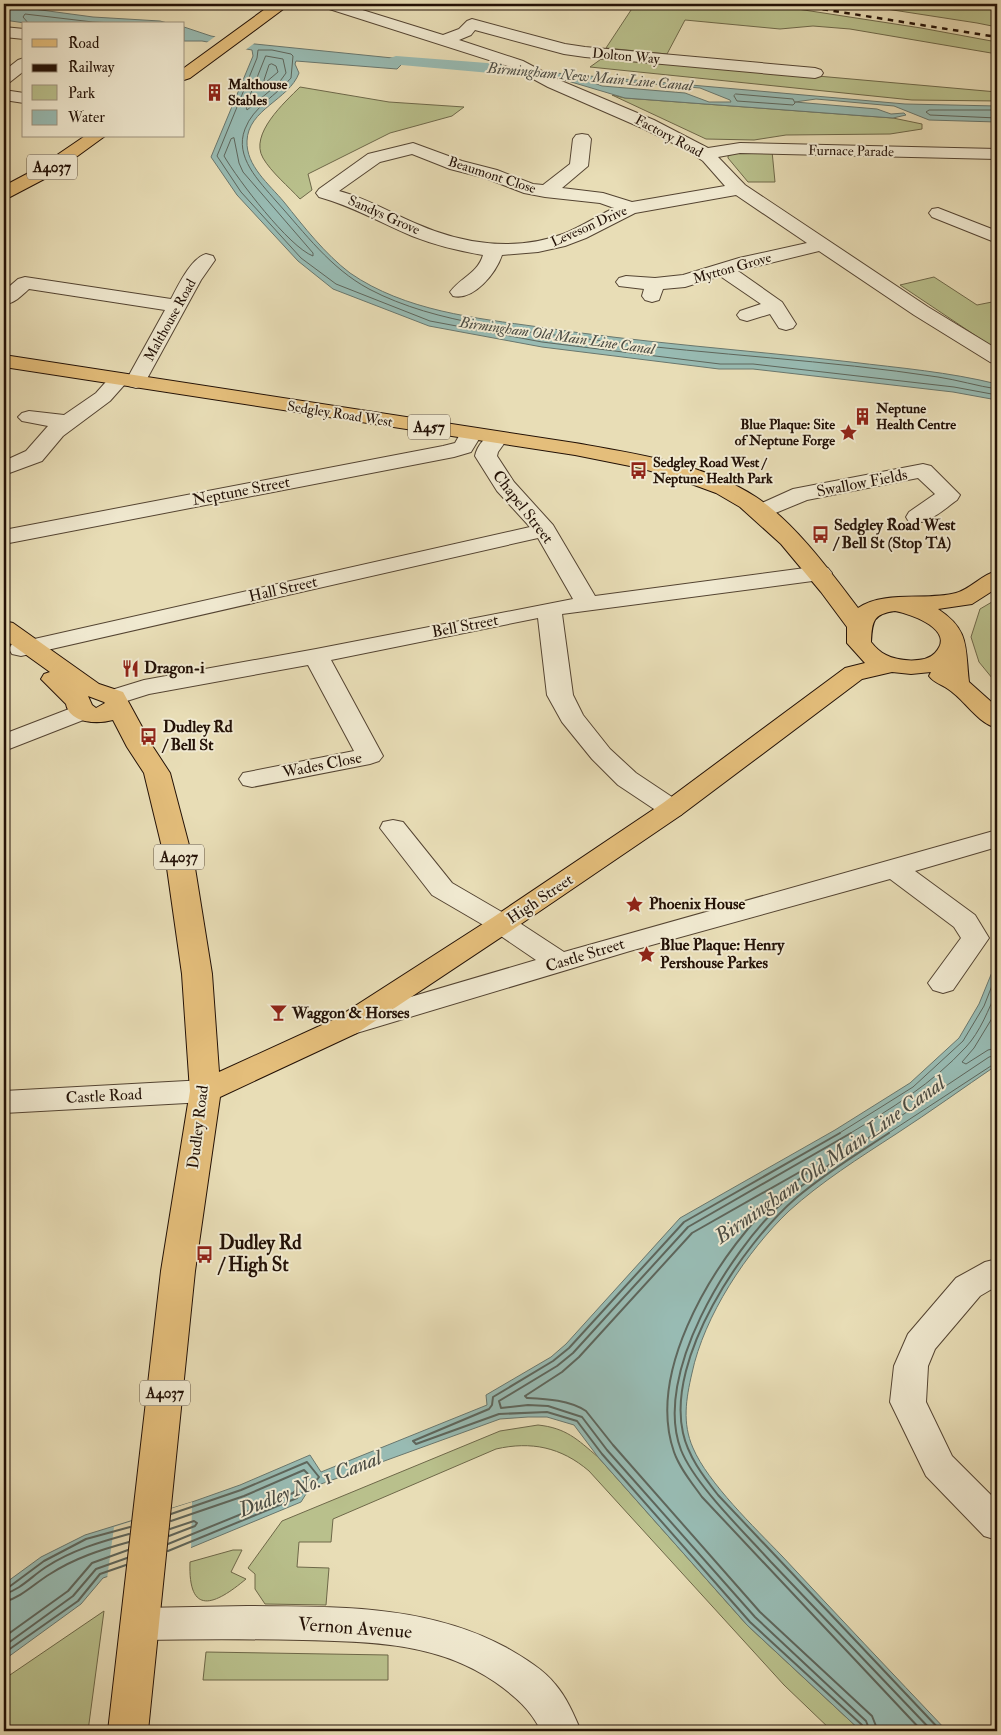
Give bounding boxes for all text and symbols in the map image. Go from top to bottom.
legend [22,22,185,138]
text: Road [68,34,100,53]
street label: Dolton Way [591,45,661,68]
text: Railway [68,58,115,77]
water label: Birmingham New Main Line Canal [486,58,695,96]
place label: Malthouse Stables [227,76,287,109]
building icon: Malthouse Stables [204,82,224,102]
text: Park [68,84,95,103]
text: Water [67,108,105,127]
street label: Factory Road [632,111,706,162]
street label: Furnace Parade [808,142,894,160]
street label: Beaumont Close [446,153,538,197]
road number: A4037 [27,154,77,180]
street label: Sandys Grove [345,192,423,239]
street label: Leveson Drive [548,202,630,250]
street label: Mytton Grove [691,249,774,288]
street label: Malthouse Road [140,276,200,364]
water label: Birmingham Old Main Line Canal [457,313,657,359]
street label: Sedgley Road West [286,397,394,432]
place label: Neptune Health Centre [875,400,956,433]
building icon: Neptune Health Centre [852,406,872,426]
road number: A457 [408,414,450,440]
place label: Blue Plaque: Site of Neptune Forge [735,416,835,450]
place icon: Blue Plaque: Site of Neptune Forge [839,422,859,442]
place label: Sedgley Road West / Neptune Health Park [652,454,773,488]
bus stop icon: Sedgley Road West / Neptune Health Park [629,460,649,480]
street label: Swallow Fields [815,464,909,502]
street label: Chapel Street [487,466,558,548]
street label: Neptune Street [190,472,292,511]
place label: Sedgley Road West / Bell St (Stop TA) [832,515,956,554]
bus stop icon: Sedgley Road West / Bell St (Stop TA) [810,524,830,544]
street label: Hall Street [247,571,319,607]
street label: Bell Street [430,610,500,642]
restaurant icon: Dragon-i [120,658,140,678]
place label: Dragon-i [144,658,205,679]
place label: Dudley Rd / Bell St [161,717,233,755]
bus stop icon: Dudley Rd / Bell St [139,726,159,746]
street label: Wades Close [280,747,364,783]
road number: A4037 [154,844,204,870]
street label: High Street [503,870,577,928]
place icon: Phoenix House [625,894,645,914]
place label: Phoenix House [649,894,745,914]
street label: Castle Street [543,934,627,976]
place label: Blue Plaque: Henry Pershouse Parkes [660,935,785,973]
place icon: Blue Plaque: Henry Pershouse Parkes [636,944,656,964]
bar icon: Waggon & Horses [268,1003,288,1023]
place label: Waggon & Horses [291,1003,410,1024]
water label: Birmingham Old Main Line Canal [709,1069,952,1251]
street label: Castle Road [65,1084,143,1108]
street label: Dudley Road [183,1084,213,1170]
place label: Dudley Rd / High St [217,1231,302,1278]
bus stop icon: Dudley Rd / High St [195,1244,215,1264]
road number: A4037 [140,1380,190,1406]
water label: Dudley No. 1 Canal [234,1444,387,1524]
street label: Vernon Avenue [297,1612,413,1644]

